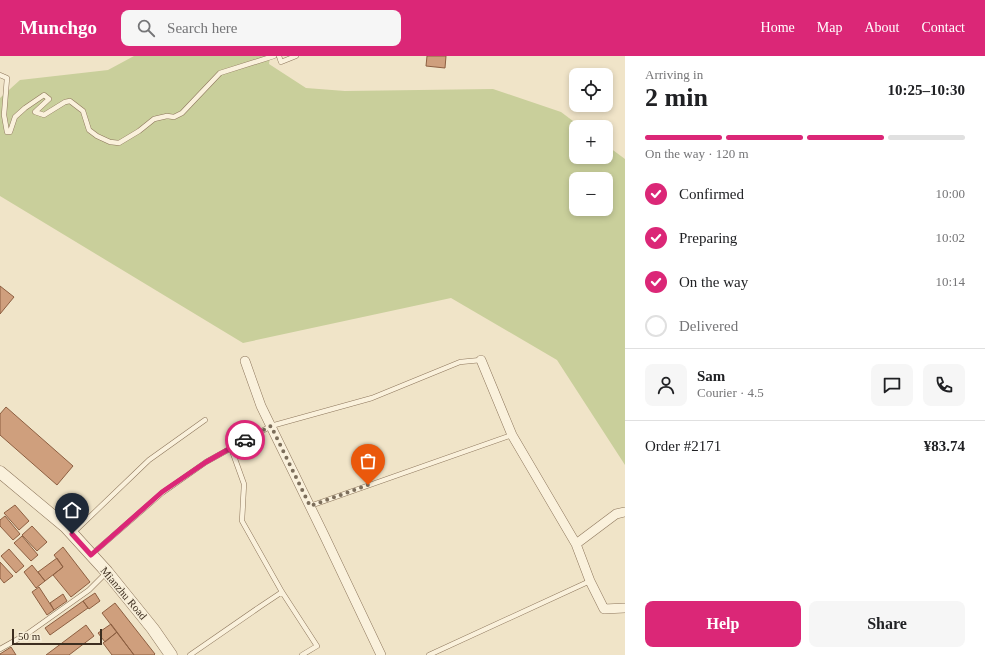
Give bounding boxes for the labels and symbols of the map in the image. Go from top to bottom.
courier [225,420,265,460]
pin [351,444,385,485]
pin [55,493,89,534]
street label: Mianzhu Road [98,564,150,622]
scale bar [12,627,102,646]

